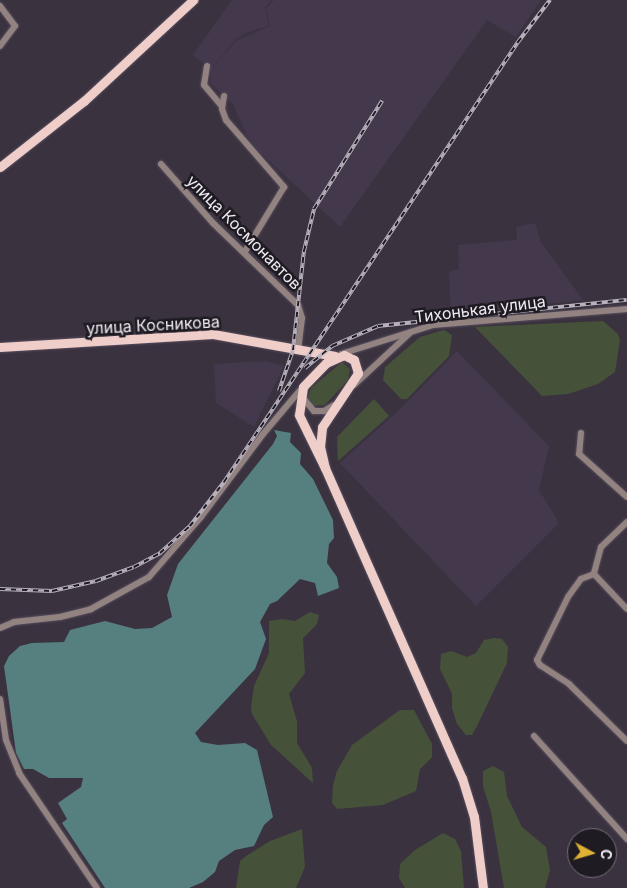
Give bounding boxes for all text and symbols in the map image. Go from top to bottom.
street label: улица Космонавтов [183,171,305,293]
street label: Тихонькая улица [413,291,547,327]
street label: улица Косникова [86,312,220,338]
north arrow [567,828,617,878]
text: С [597,848,615,861]

